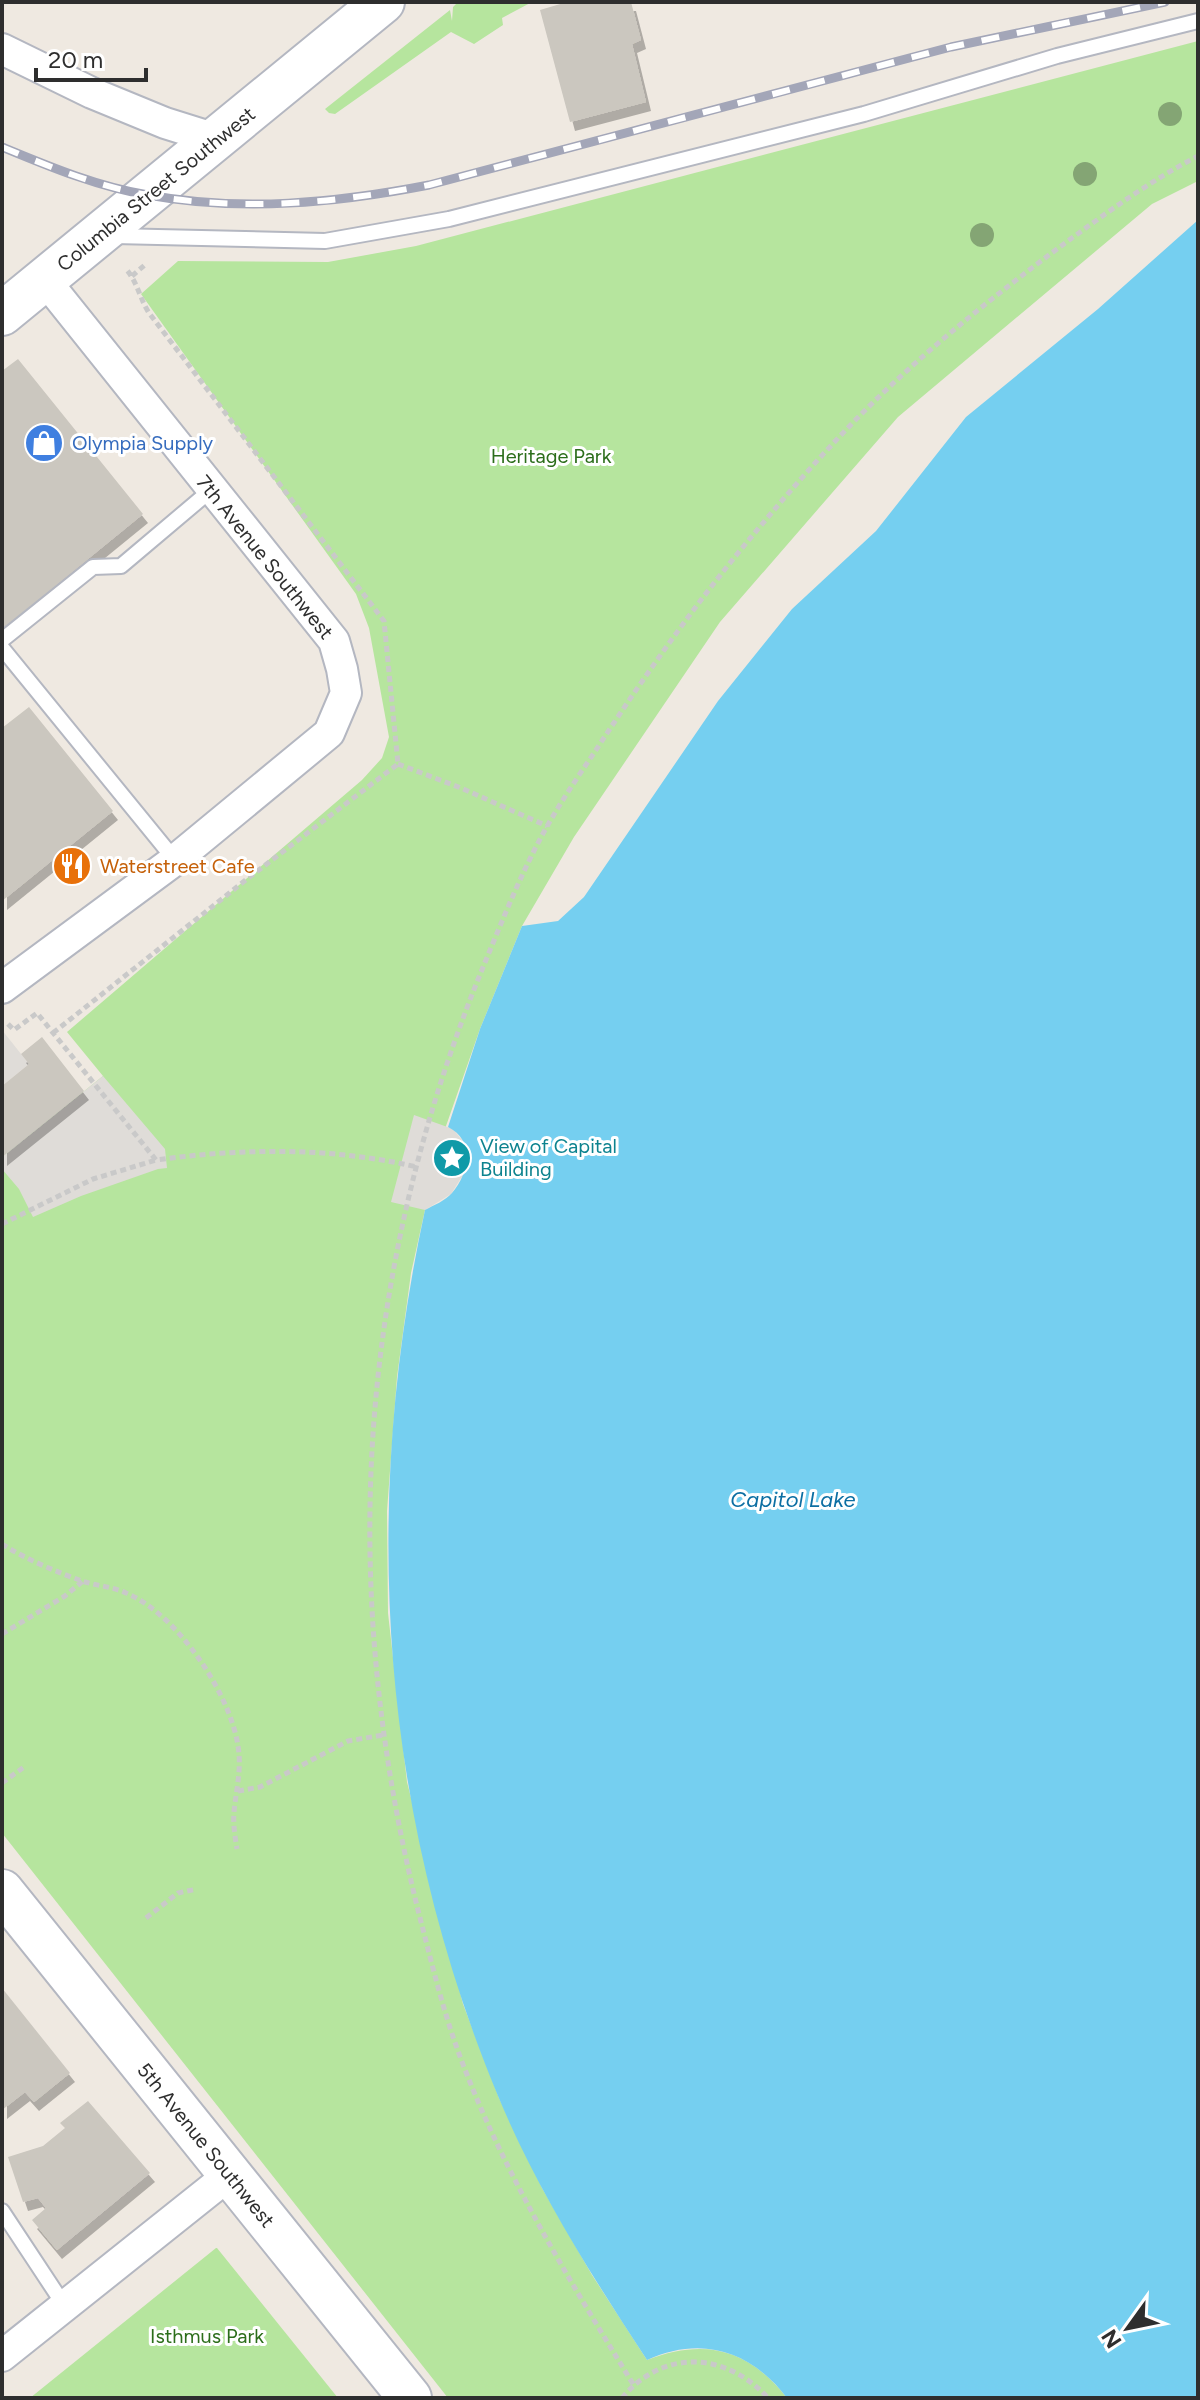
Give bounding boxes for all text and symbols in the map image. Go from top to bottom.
scale bar [36,32,146,82]
text: 20 m [48,45,103,74]
street label: Columbia Street Southwest [52,102,260,276]
shop icon: Olympia Supply [23,422,65,464]
place label: Olympia Supply [72,431,214,455]
park label: Heritage Park [491,444,612,468]
street label: 7th Avenue Southwest [192,470,338,644]
restaurant icon: Waterstreet Cafe [51,845,93,887]
place label: Waterstreet Cafe [100,854,255,878]
place label: View of Capital Building [480,1134,617,1181]
place icon: View of Capital Building [431,1137,473,1179]
water label: Capitol Lake [730,1486,856,1513]
street label: 5th Avenue Southwest [132,2058,280,2232]
north arrow [1088,2288,1168,2368]
park label: Isthmus Park [150,2324,264,2348]
text: N [1096,2324,1128,2353]

